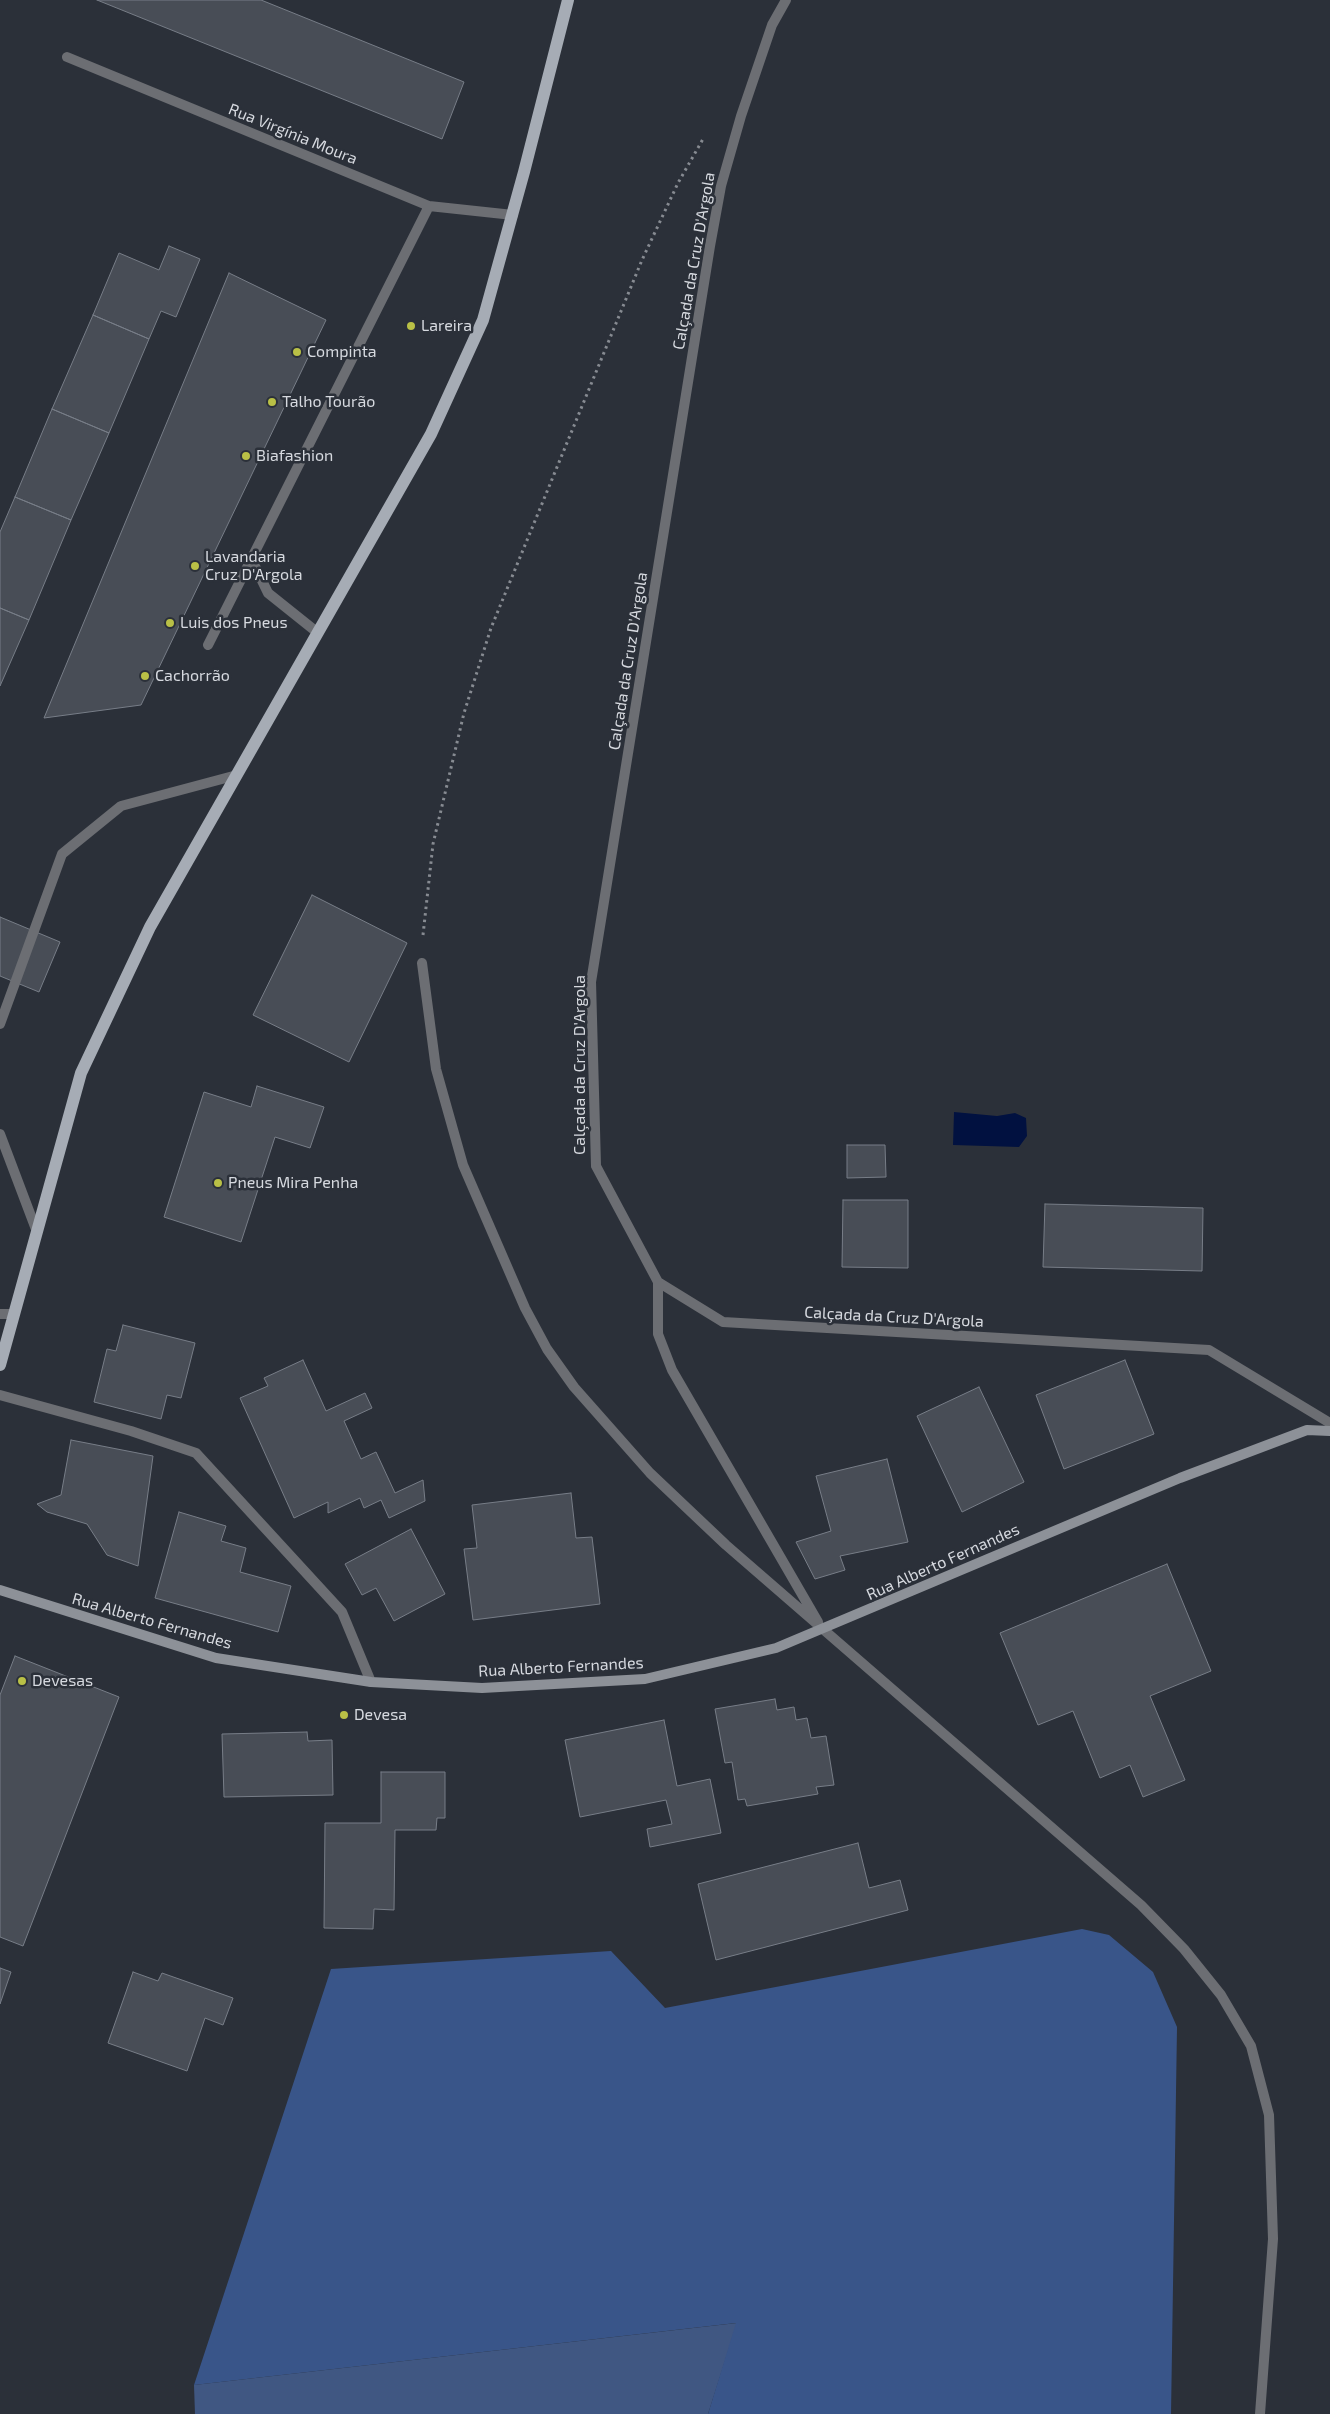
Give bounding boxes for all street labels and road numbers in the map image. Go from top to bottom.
street label: Rua Virgínia Moura [226,99,360,169]
street label: Calçada da Cruz D'Argola [669,171,719,351]
street label: Calçada da Cruz D'Argola [604,571,652,751]
street label: Calçada da Cruz D'Argola [570,975,590,1155]
street label: Calçada da Cruz D'Argola [804,1303,984,1331]
street label: Rua Alberto Fernandes [863,1520,1023,1604]
street label: Rua Alberto Fernandes [70,1589,234,1653]
street label: Rua Alberto Fernandes [478,1653,644,1681]

